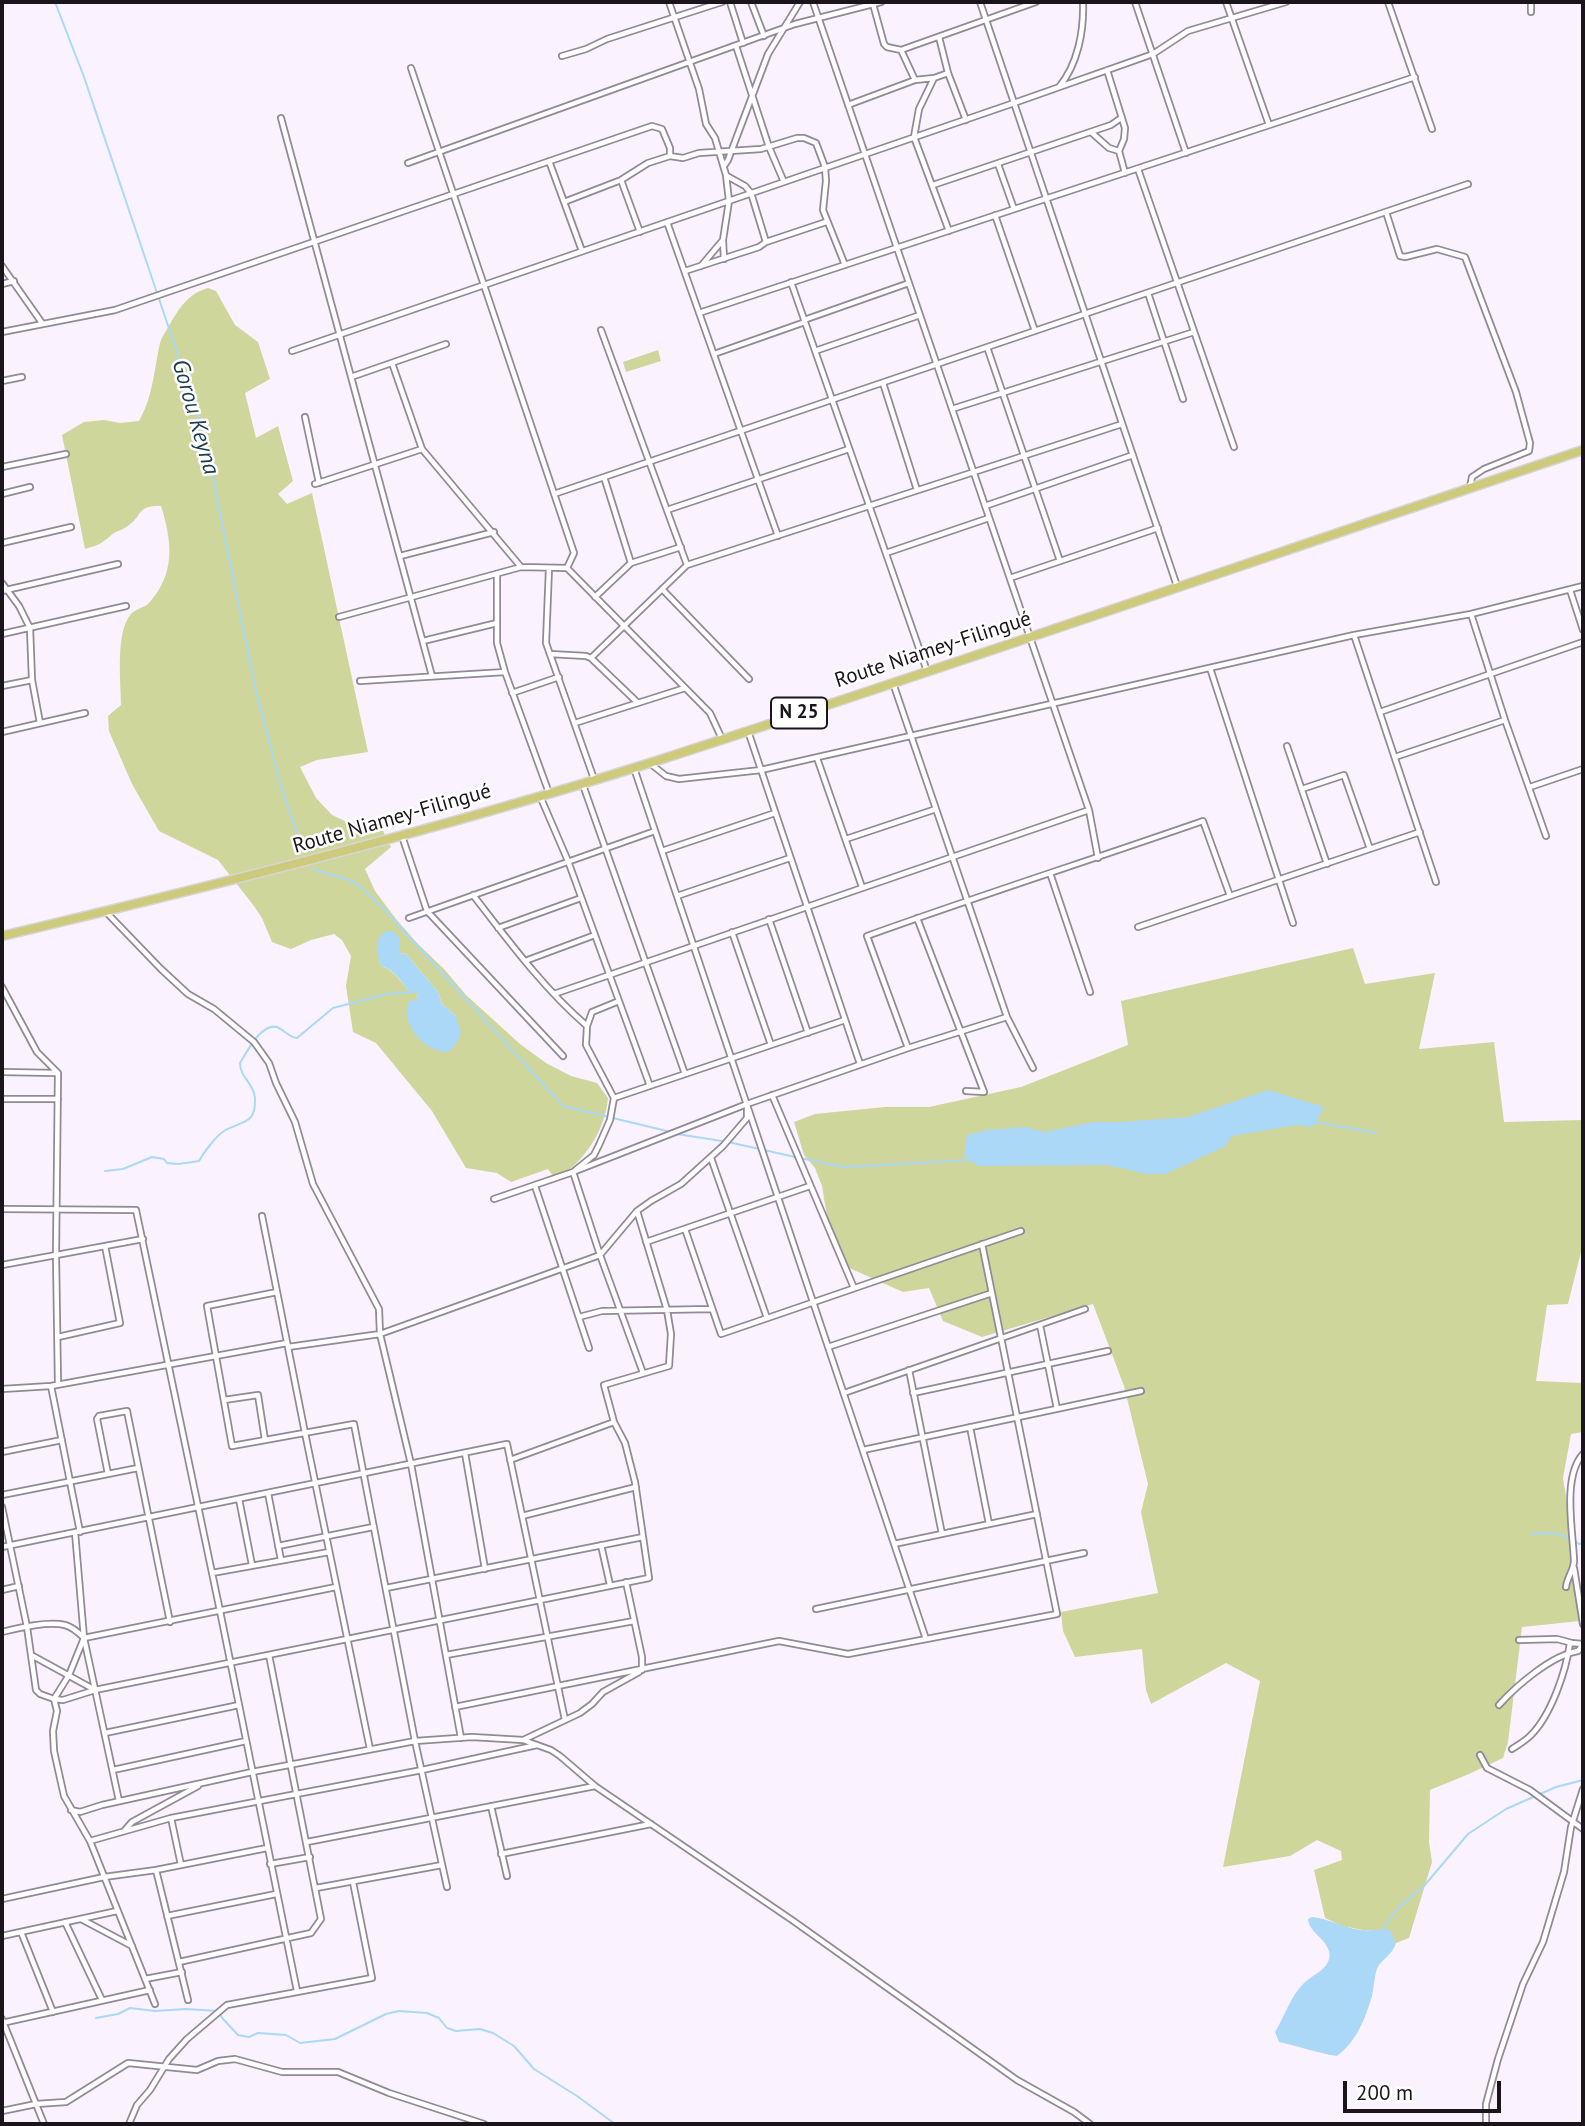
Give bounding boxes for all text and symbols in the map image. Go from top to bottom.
water label: Gorou Keyna [165,356,225,478]
street label: Route Niamey-Filingué [832,606,1034,694]
road number: N 25 [771,698,827,728]
street label: Route Niamey-Filingué [290,779,494,859]
scale bar [1347,2066,1504,2110]
text: 200 m [1356,2079,1413,2106]

